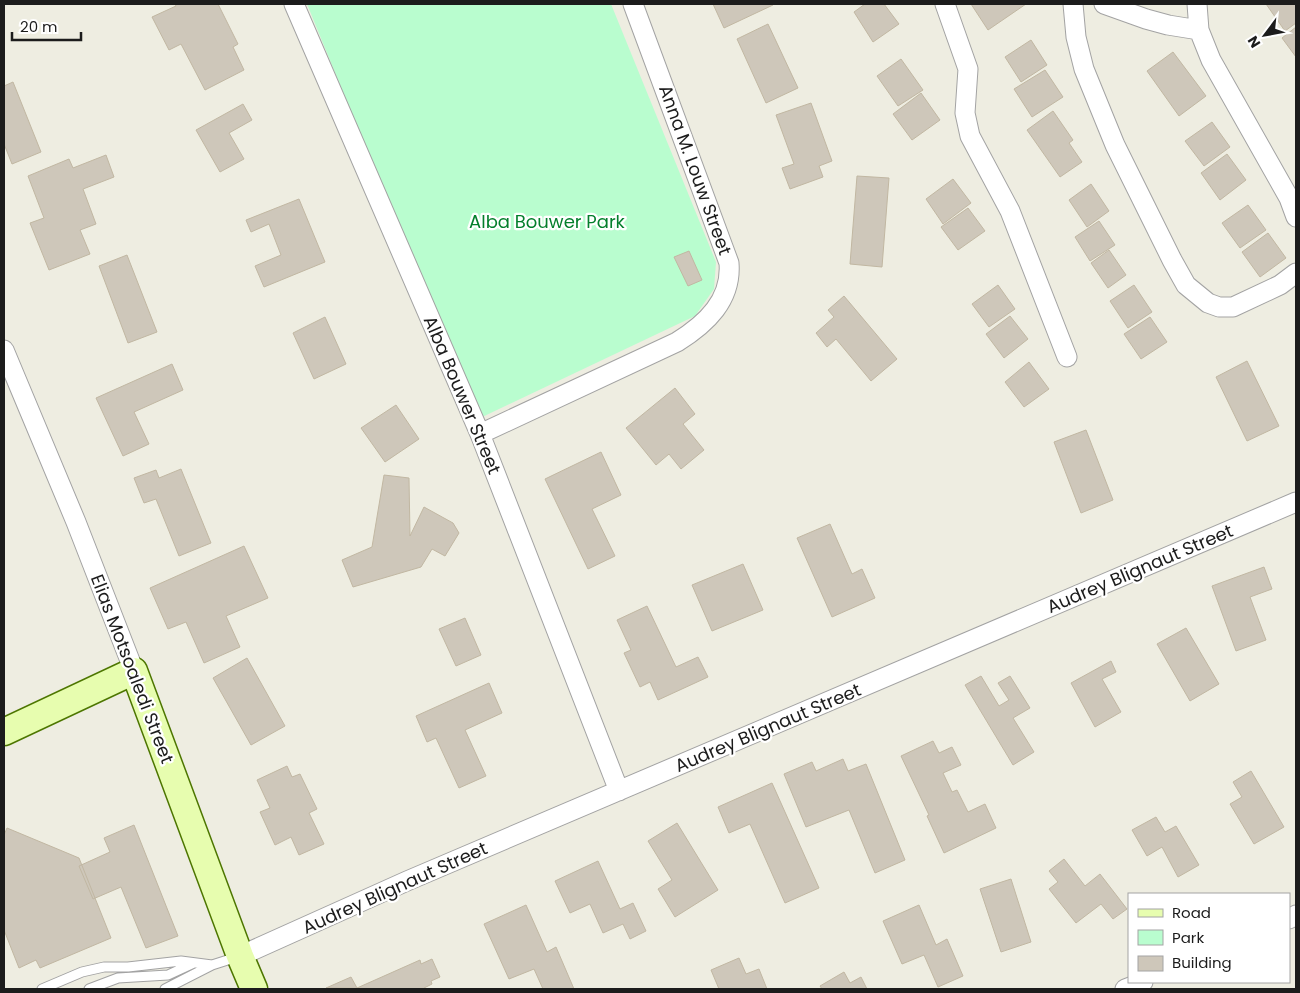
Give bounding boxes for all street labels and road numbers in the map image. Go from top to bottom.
street label: Anna M. Louw Street [653,81,738,258]
street label: Alba Bouwer Street [418,312,507,478]
street label: Audrey Blignaut Street [1043,518,1237,619]
street label: Elias Motsoaledi Street [85,571,180,767]
street label: Audrey Blignaut Street [671,677,865,778]
street label: Audrey Blignaut Street [298,835,491,940]

